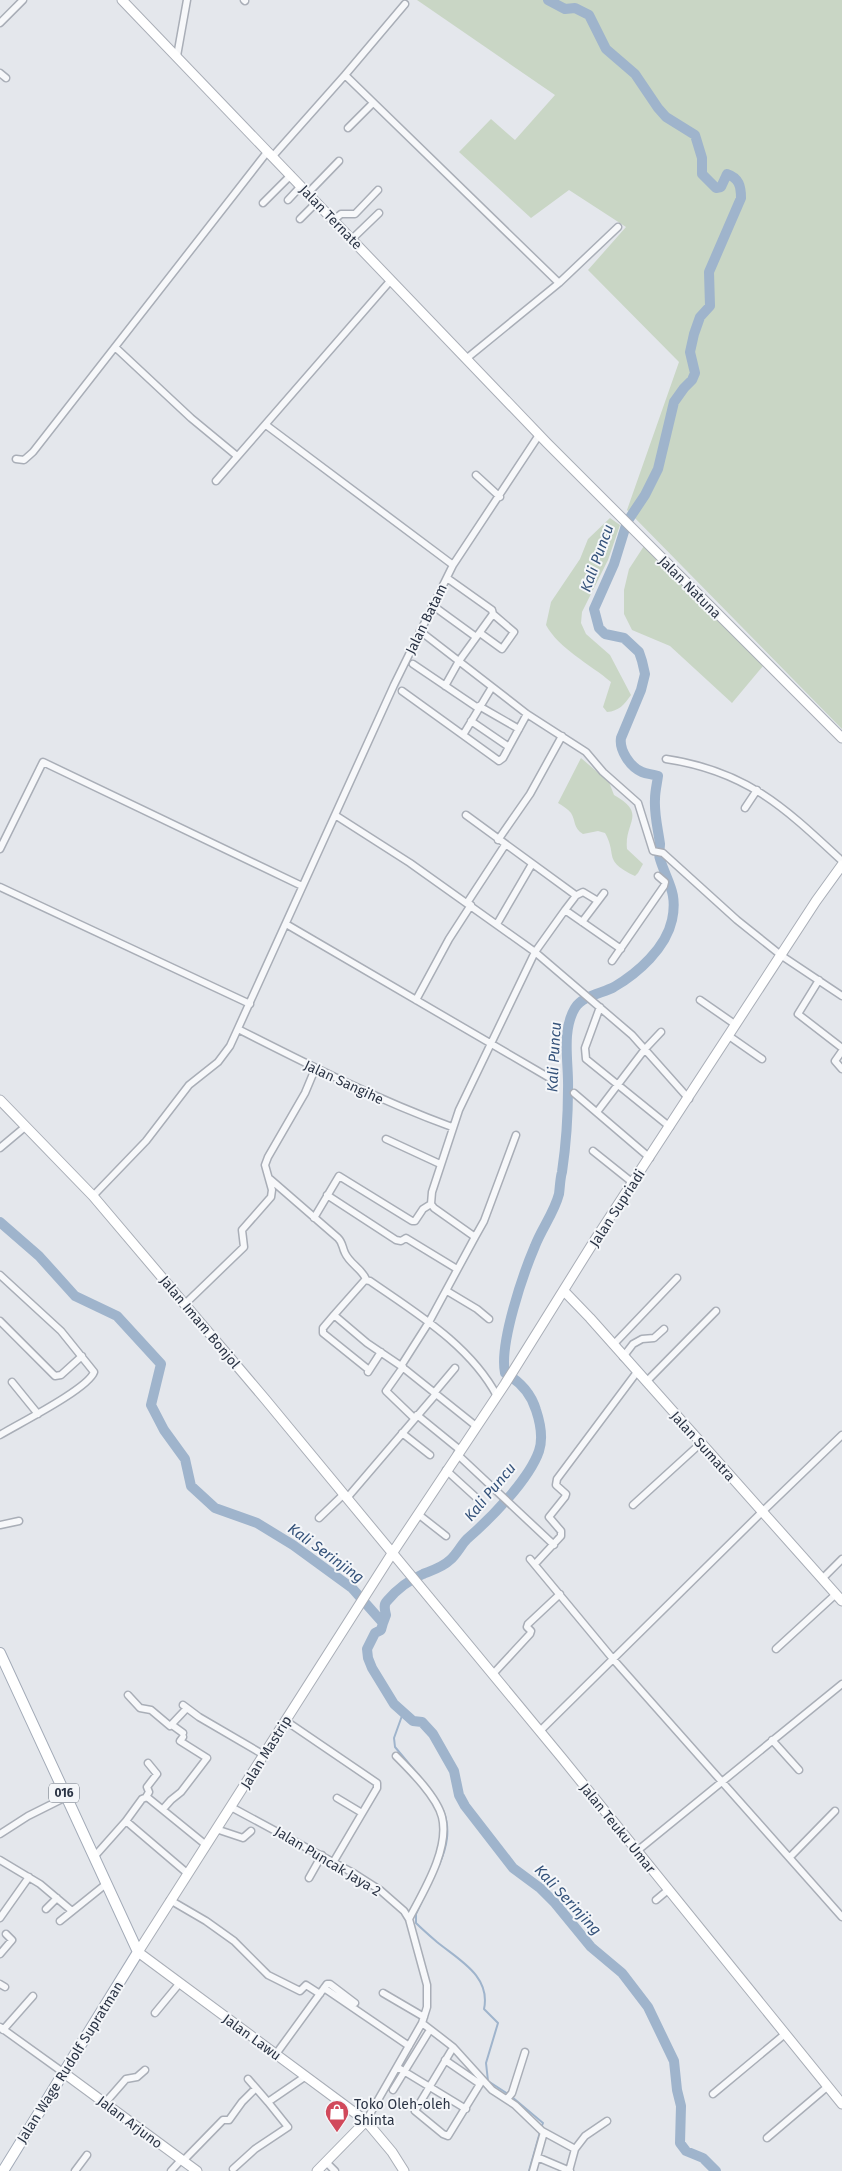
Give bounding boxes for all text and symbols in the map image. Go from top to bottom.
street label: Jalan Ternate [296,182,366,253]
water label: Kali Puncu [576,522,618,594]
street label: Jalan Natuna [655,553,724,622]
street label: Jalan Batam [402,581,451,657]
water label: Kali Puncu [543,1021,565,1093]
street label: Jalan Sangihe [301,1057,386,1108]
street label: Jalan Supriadi [586,1166,649,1250]
street label: Jalan Imam Bonjol [156,1272,243,1372]
street label: Jalan Sumatra [667,1408,738,1485]
water label: Kali Puncu [460,1459,520,1525]
water label: Kali Serinjing [284,1519,368,1587]
street label: Jalan Mastrip [237,1713,296,1792]
street label: Jalan Teuku Umar [576,1780,659,1877]
road number: 016 [49,1784,79,1802]
street label: Jalan Puncak Jaya 2 [271,1823,384,1900]
water label: Kali Serinjing [531,1861,605,1939]
street label: Jalan Wage Rudolf Supratman [14,1978,127,2146]
street label: Jalan Lawu [219,2011,284,2064]
street label: Jalan Arjuno [94,2092,166,2152]
place label: Toko Oleh-oleh Shinta [354,2096,451,2129]
shop icon: Toko Oleh-oleh Shinta [324,2099,350,2133]

